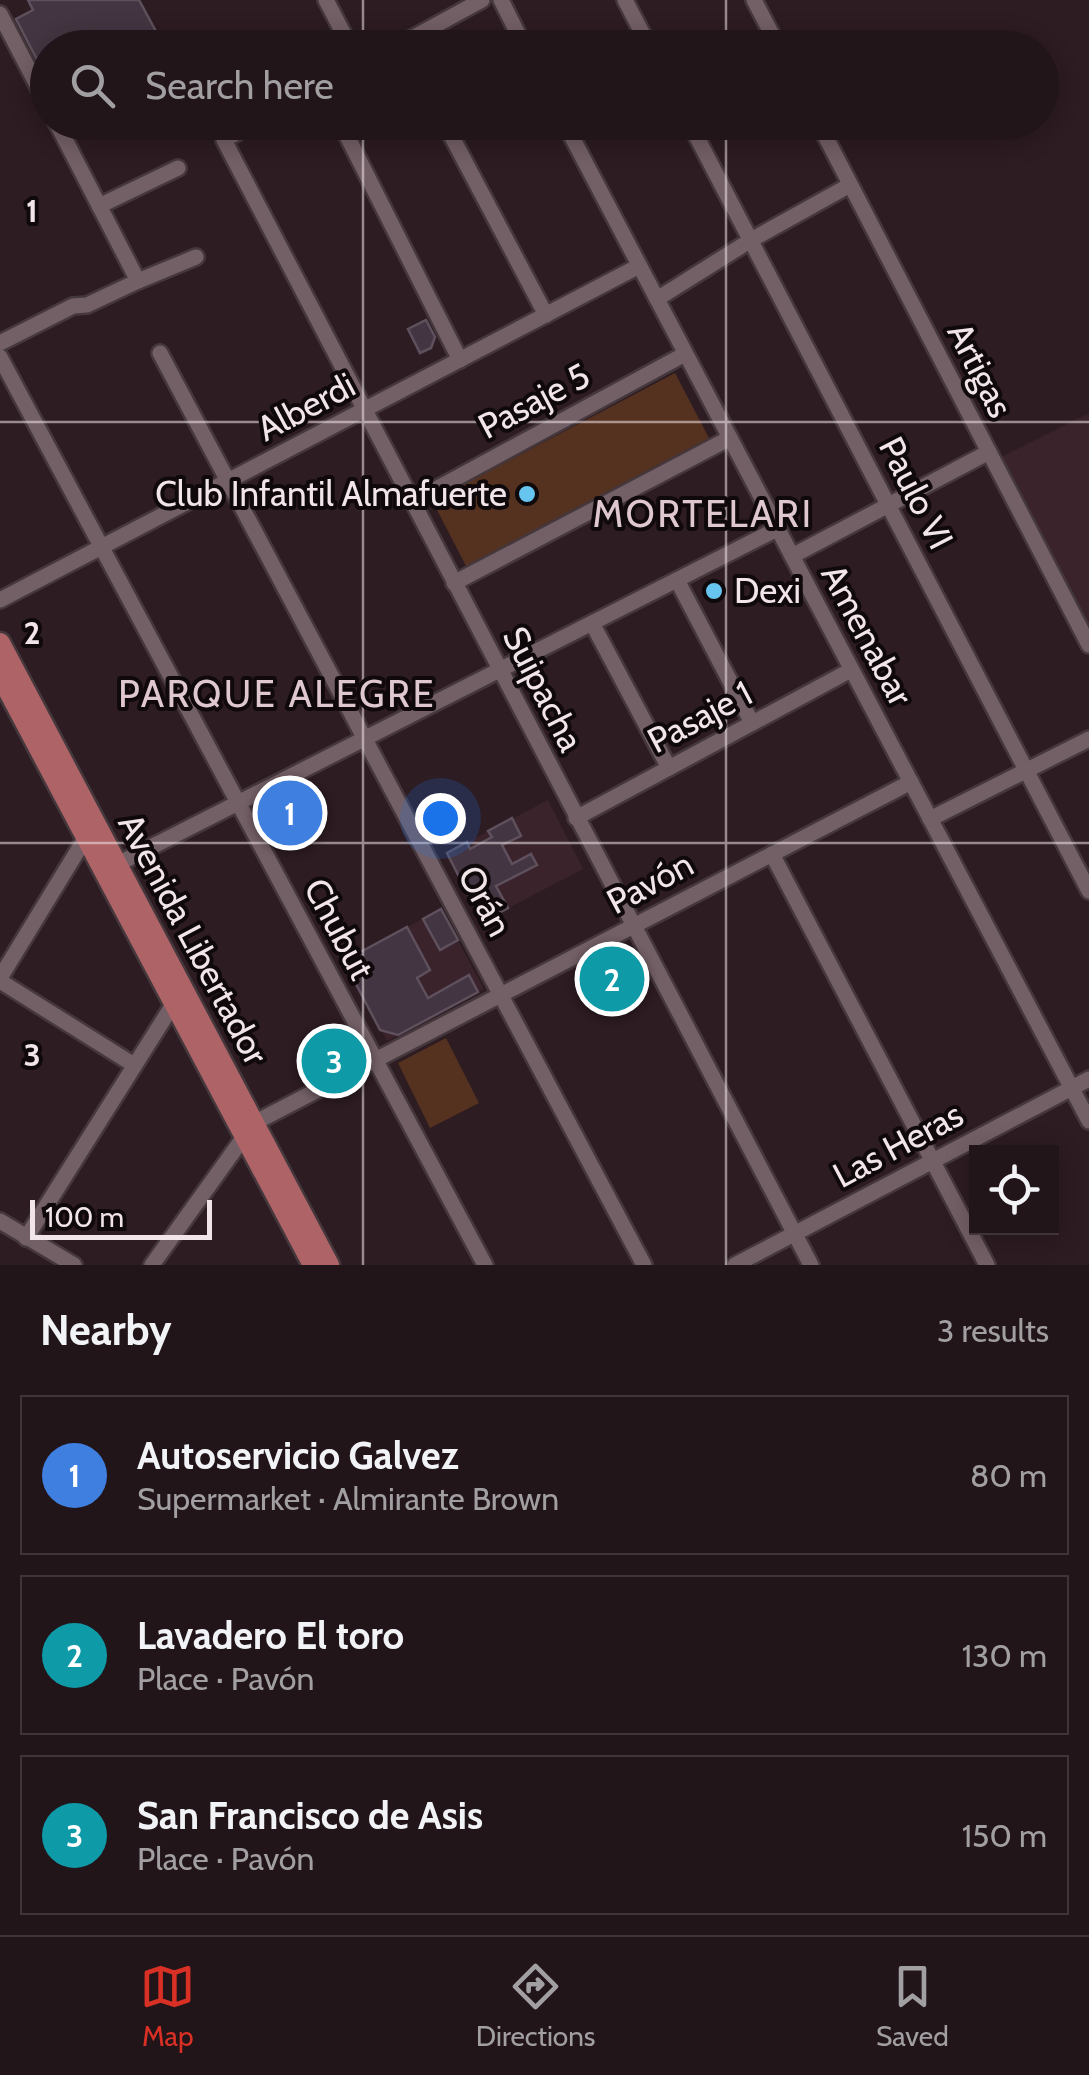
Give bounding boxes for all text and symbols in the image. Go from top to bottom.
search box [30,30,1059,140]
icon: search [65,58,120,113]
text: Search here [145,62,334,109]
text: 1 [26,191,38,230]
street label: Artigas [938,315,1022,424]
street label: Pasaje 5 [471,353,597,448]
street label: Alberdi [250,363,362,450]
street label: Paulo VI [870,429,963,556]
place label: Club Infantil Almafuerte [155,472,507,515]
marker: Club Infantil Almafuerte [516,483,538,505]
district label: MORTELARI [592,490,814,537]
street label: Amenabar [812,557,923,713]
place label: Dexi [734,569,801,612]
marker: Dexi [703,580,725,602]
text: 2 [24,613,40,652]
street label: Suipacha [494,619,593,758]
district label: PARQUE ALEGRE [118,670,436,717]
street label: Pasaje 1 [640,671,759,762]
pin: 1 [258,776,322,850]
your location [415,793,466,844]
street label: Avenida Libertador [109,806,278,1072]
street label: Pavón [599,842,700,923]
street label: Orán [449,858,522,943]
street label: Chubut [295,871,384,987]
pin: 2 [580,942,644,1016]
pin: 3 [302,1024,366,1098]
text: 3 [23,1035,41,1074]
street label: Las Heras [825,1092,970,1197]
map controls [969,1145,1059,1235]
button: locate [969,1145,1059,1235]
scale bar [30,1195,212,1240]
text: 100 m [45,1200,124,1234]
text: Nearby [40,1304,172,1356]
text: 3 results [937,1311,1049,1350]
text: Autoservicio Galvez [137,1432,459,1479]
text: 1 [69,1456,80,1495]
text: 80 m [970,1456,1047,1495]
text: Supermarket · Almirante Brown [137,1479,559,1518]
text: Lavadero El toro [137,1612,404,1659]
text: 2 [66,1636,83,1675]
text: 130 m [962,1636,1047,1675]
text: Place · Pavón [137,1659,314,1698]
text: San Francisco de Asis [137,1792,483,1839]
text: 3 [66,1816,83,1855]
text: 150 m [962,1816,1047,1855]
text: Place · Pavón [137,1839,314,1878]
tab: Map [140,1959,195,2053]
tab: Directions [476,1959,595,2053]
tab: Saved [876,1959,949,2053]

